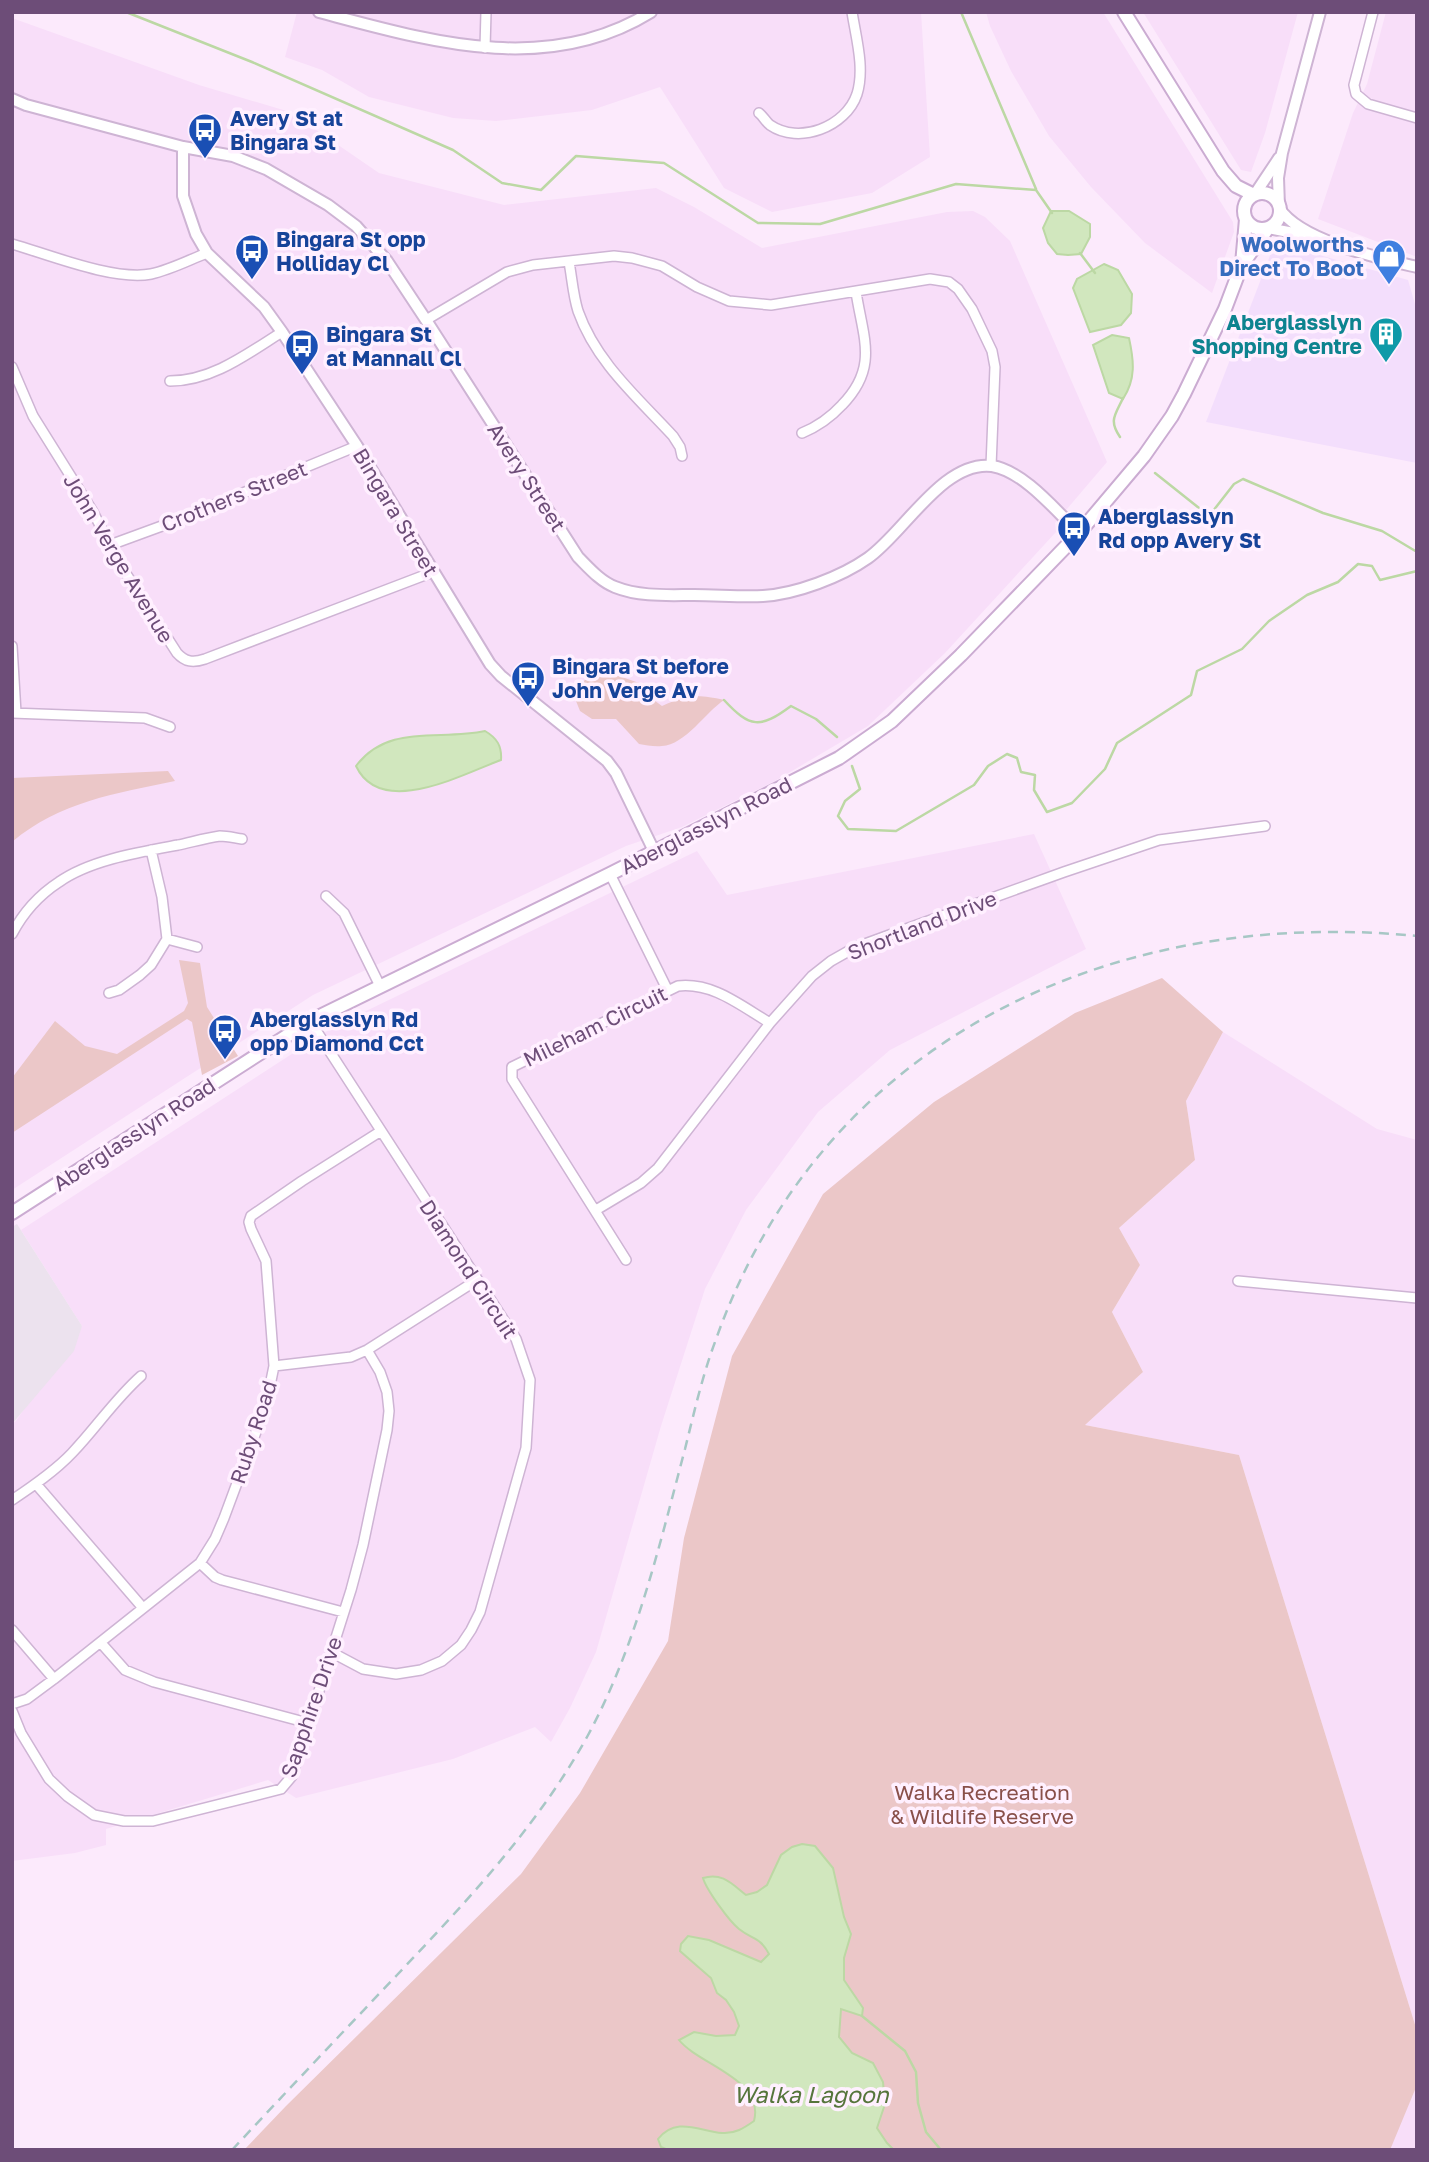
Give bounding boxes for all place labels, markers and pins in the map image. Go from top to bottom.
place label: Avery St at Bingara St [230,105,343,155]
bus stop icon: Avery St at Bingara St [186,111,224,160]
place label: Bingara St opp Holliday Cl [276,226,426,276]
place label: Woolworths Direct To Boot [1219,231,1364,281]
bus stop icon: Bingara St opp Holliday Cl [233,232,271,281]
shop icon: Woolworths Direct To Boot [1370,237,1408,286]
place label: Aberglasslyn Shopping Centre [1192,309,1362,359]
building icon: Aberglasslyn Shopping Centre [1367,315,1405,364]
place label: Bingara St at Mannall Cl [326,321,462,371]
bus stop icon: Bingara St at Mannall Cl [283,327,321,376]
place label: Aberglasslyn Rd opp Avery St [1098,503,1261,553]
bus stop icon: Aberglasslyn Rd opp Avery St [1055,509,1093,558]
place label: Bingara St before John Verge Av [552,653,729,703]
bus stop icon: Bingara St before John Verge Av [509,659,547,708]
place label: Aberglasslyn Rd opp Diamond Cct [250,1006,424,1056]
bus stop icon: Aberglasslyn Rd opp Diamond Cct [206,1012,244,1061]

